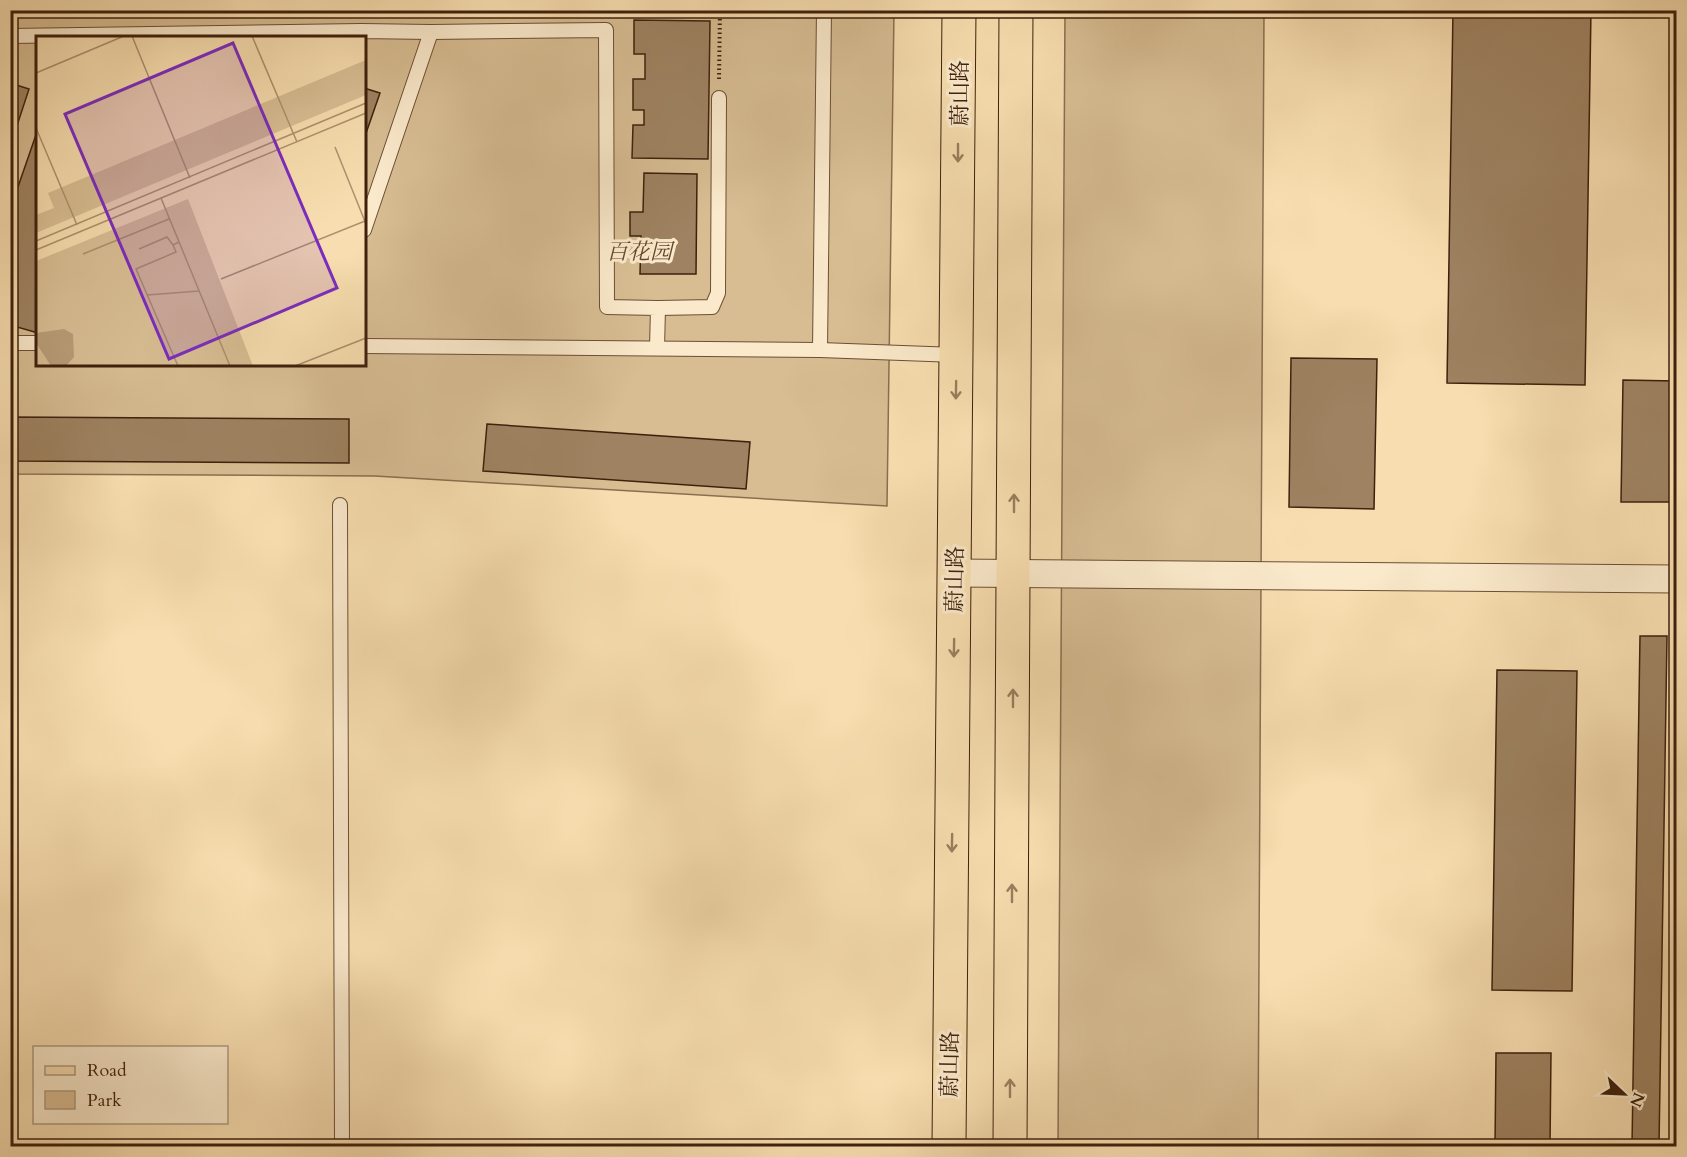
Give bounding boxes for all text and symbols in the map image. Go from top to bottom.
inset map [36,36,366,366]
street label: 蔚山路 [945,60,975,126]
one-way arrow [952,142,964,162]
park label: 百花园 [606,237,675,267]
one-way arrow [950,379,962,399]
one-way arrow [1008,494,1020,514]
street label: 蔚山路 [939,546,971,612]
one-way arrow [948,637,959,657]
one-way arrow [1007,689,1019,709]
one-way arrow [946,832,958,852]
one-way arrow [1006,884,1018,904]
street label: 蔚山路 [934,1031,966,1097]
legend [33,1046,228,1124]
text: Road [87,1058,127,1083]
north arrow [1594,1064,1654,1124]
one-way arrow [1004,1079,1016,1099]
text: Park [87,1088,122,1113]
text: N [1624,1089,1650,1110]

